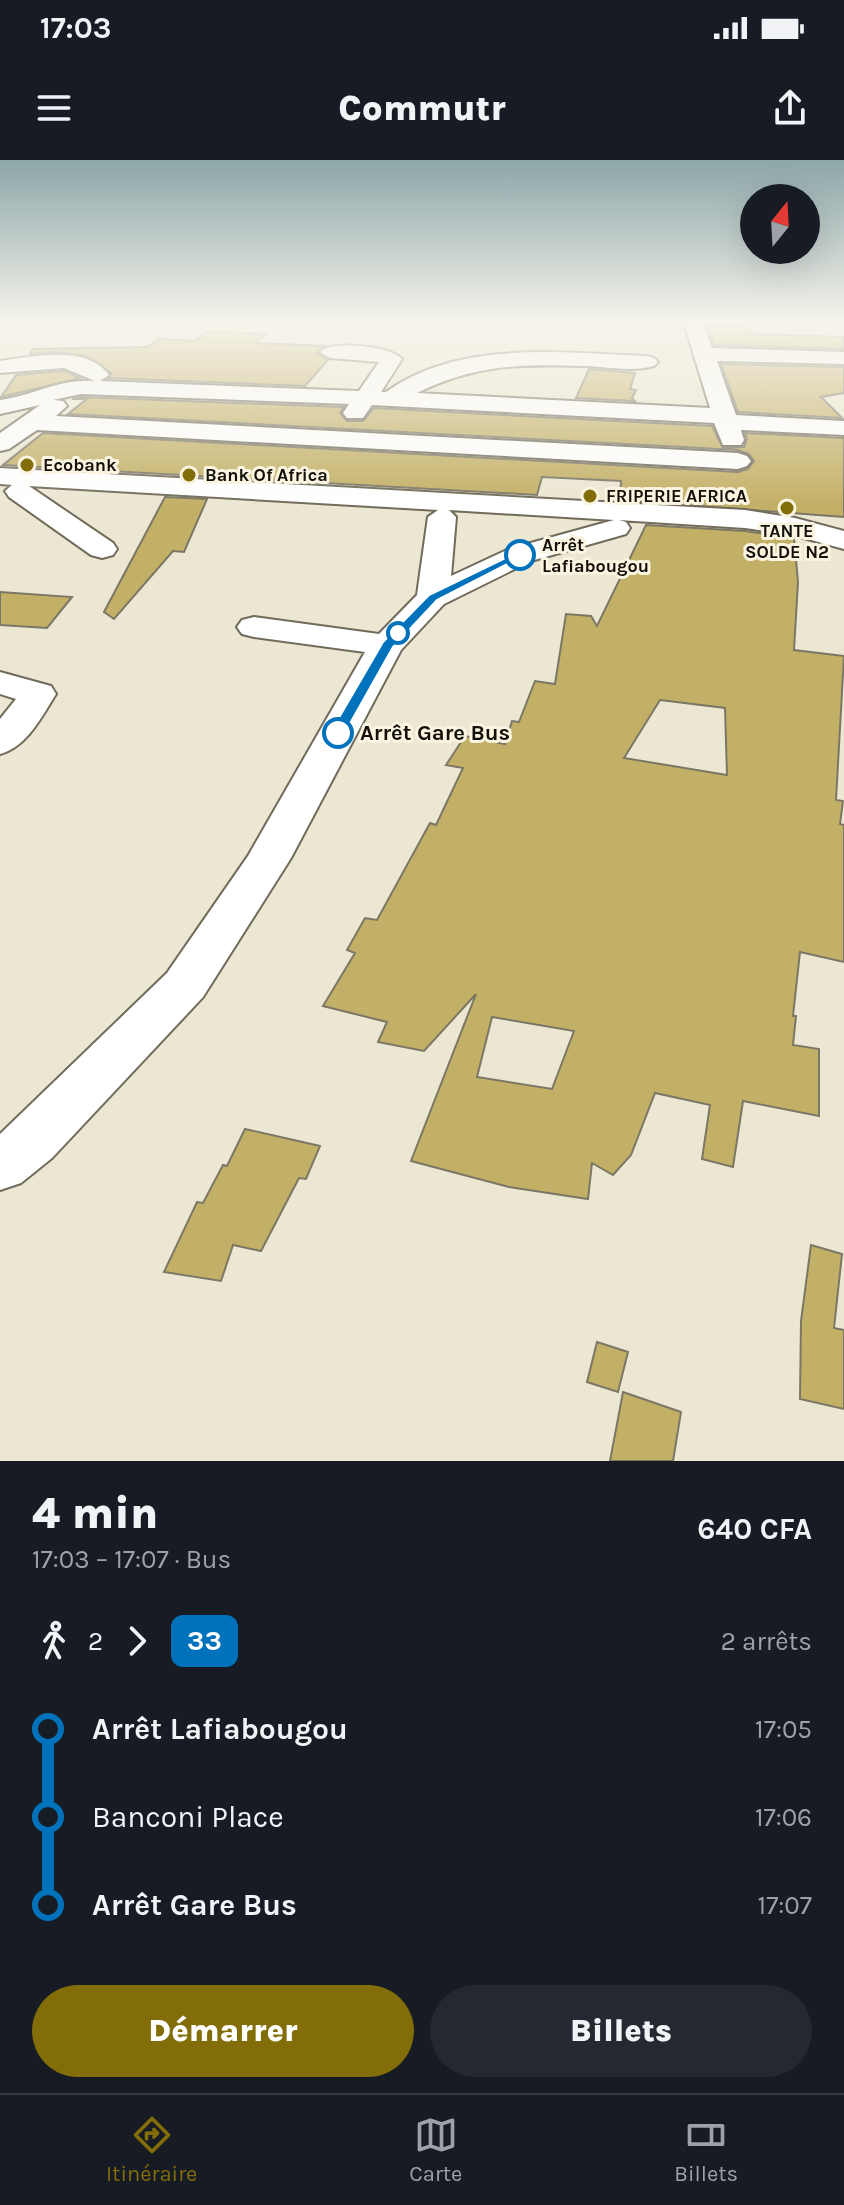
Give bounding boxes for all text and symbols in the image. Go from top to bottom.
text: 17:03 [40,10,111,46]
icon: menu [32,86,76,130]
icon: share [768,86,812,130]
text: Commutr [338,87,506,129]
north arrow [740,184,820,264]
map controls [740,184,820,264]
place label: Ecobank [43,454,117,476]
marker: Ecobank [18,456,36,474]
place label: Bank Of Africa [205,464,328,486]
marker: Bank Of Africa [180,466,198,484]
place label: FRIPERIE AFRICA [606,485,747,507]
marker: FRIPERIE AFRICA [581,487,599,505]
marker: TANTE SOLDE N2 [778,499,796,517]
place label: TANTE SOLDE N2 [745,520,829,563]
place label: Arrêt Lafiabougou [542,534,649,577]
marker: Arrêt Lafiabougou [505,540,535,570]
unlabelled marker [387,622,409,644]
marker: Arrêt Gare Bus [323,718,353,748]
place label: Arrêt Gare Bus [360,720,510,746]
text: 4 min [32,1488,158,1539]
text: 640 CFA [697,1511,812,1547]
text: 17:03 – 17:07 · Bus [32,1544,231,1575]
icon: walk [32,1619,76,1663]
icon: forward [115,1619,159,1663]
text: 33 [187,1624,222,1657]
text: 2 [88,1626,103,1657]
text: 2 arrêts [721,1626,812,1657]
text: Arrêt Lafiabougou [92,1711,348,1747]
text: 17:05 [755,1714,812,1745]
text: Banconi Place [92,1799,284,1835]
text: 17:06 [755,1802,812,1833]
text: Arrêt Gare Bus [92,1887,297,1923]
text: 17:07 [758,1890,812,1921]
button: Démarrer [32,1985,414,2077]
button: Billets [430,1985,812,2077]
tab: Itinéraire [106,2113,197,2187]
tab: Carte [409,2113,462,2187]
tab: Billets [674,2113,738,2187]

